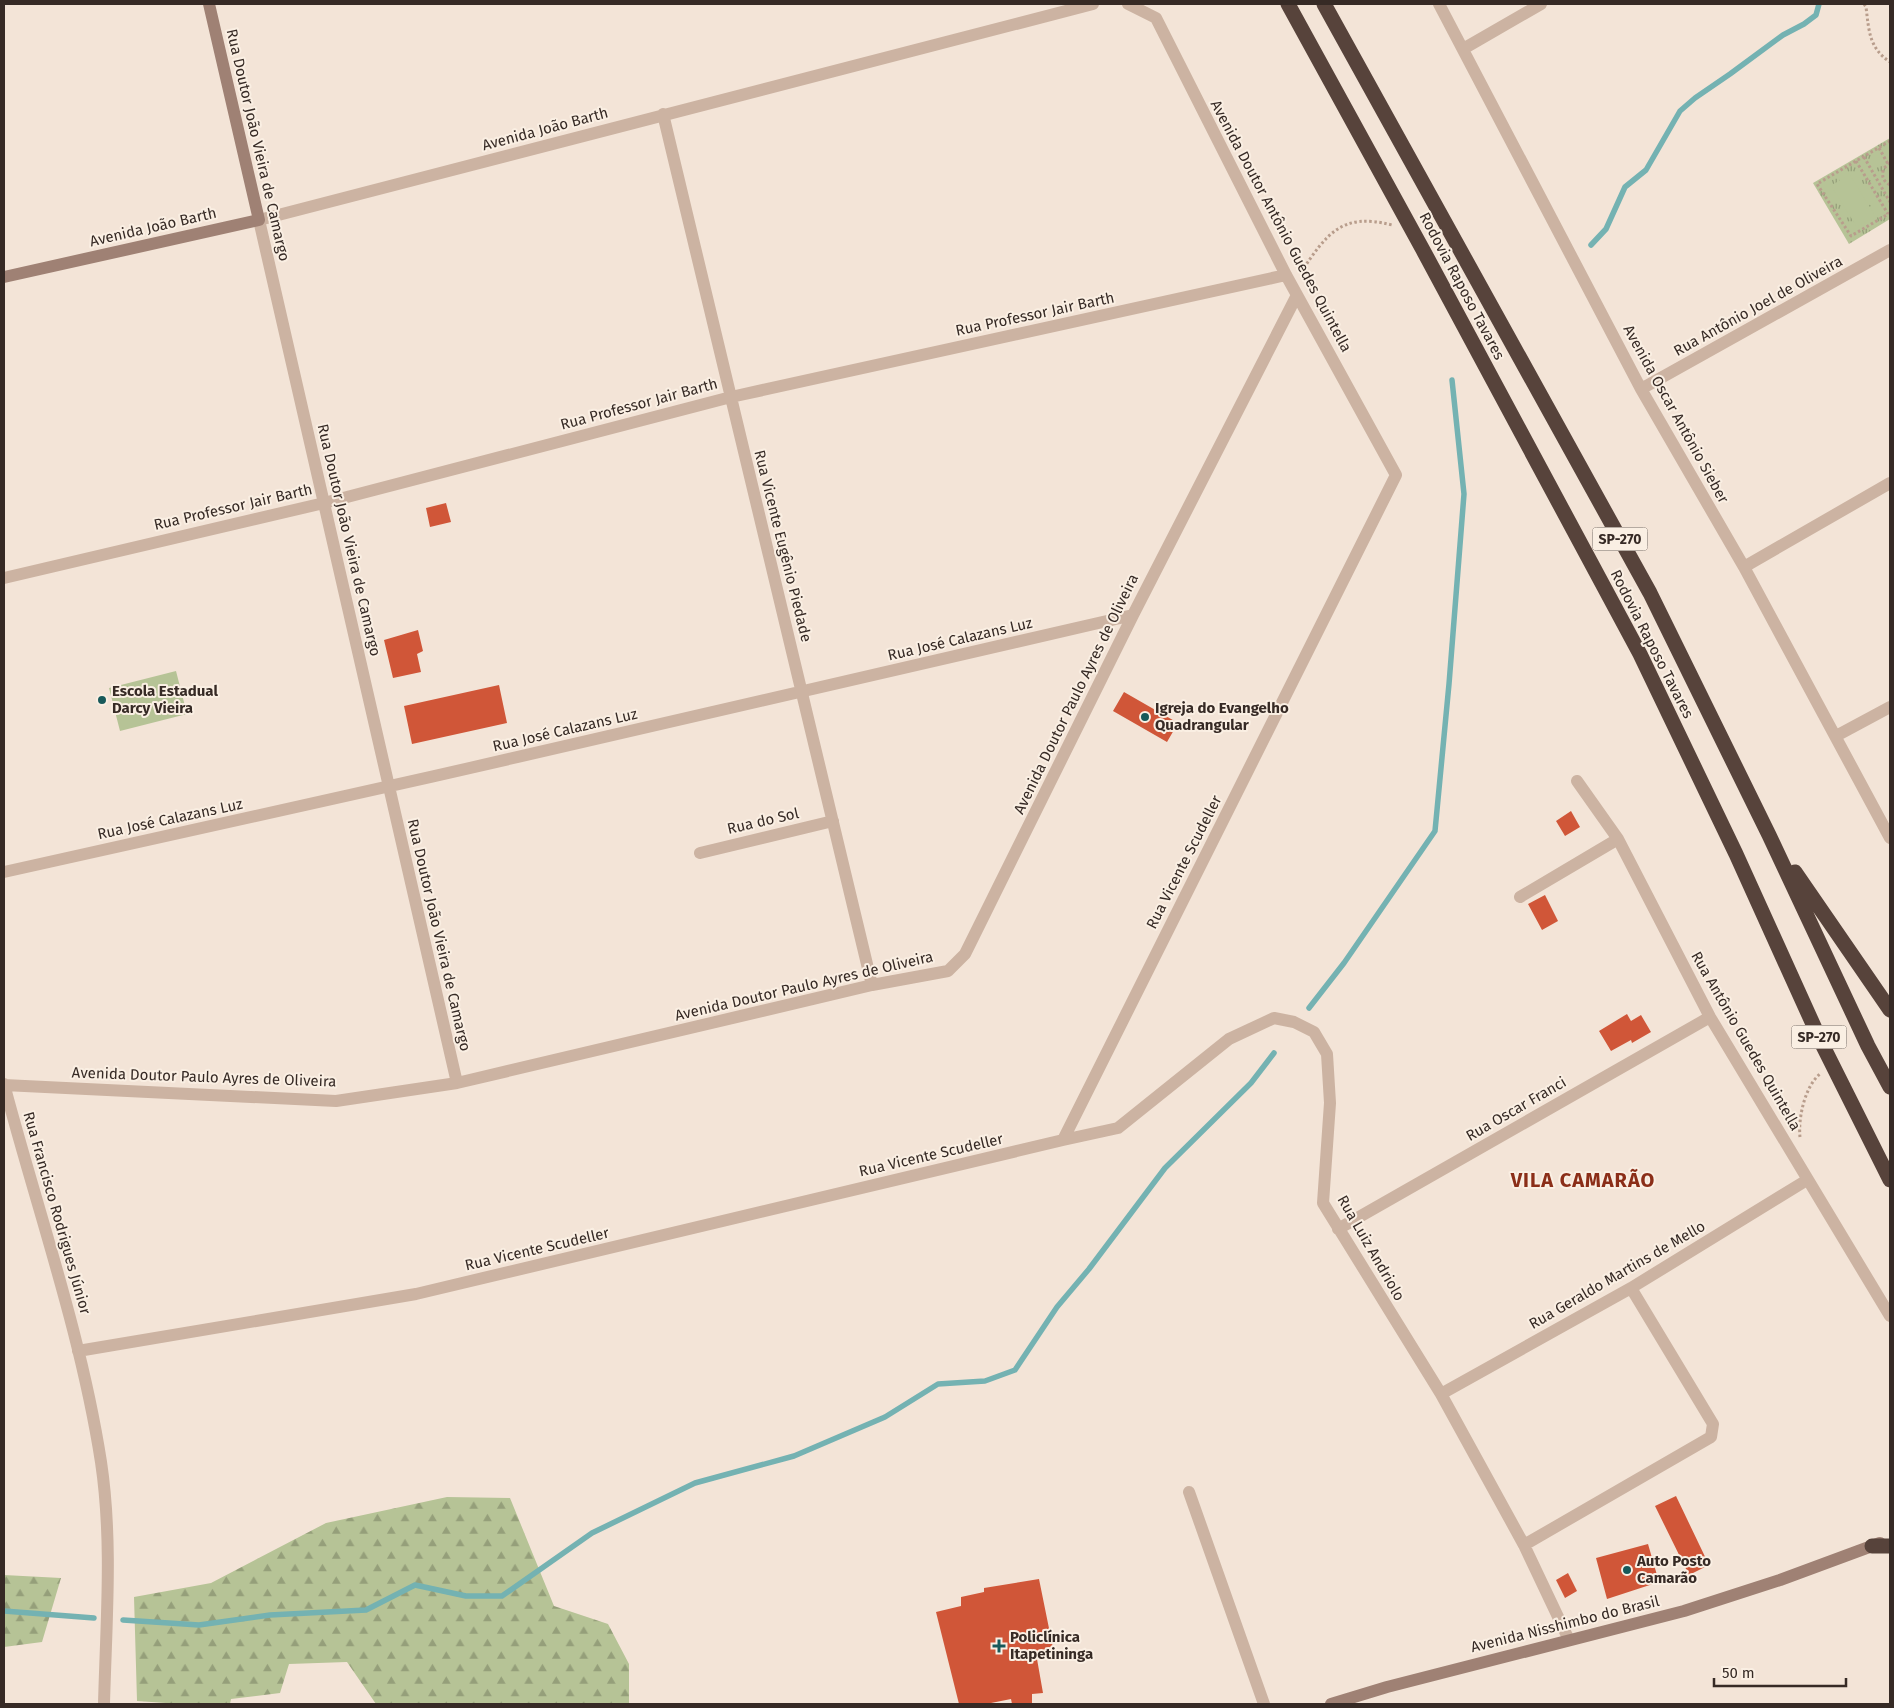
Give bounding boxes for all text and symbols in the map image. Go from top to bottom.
street label: Rua Doutor João Vieira de Camargo [222,27,294,263]
street label: Avenida Doutor Antônio Guedes Quintella [1207,97,1355,355]
street label: Avenida João Barth [480,104,610,154]
street label: Avenida João Barth [88,204,218,250]
street label: Rodovia Raposo Tavares [1415,209,1509,363]
street label: Rua Antônio Joel de Oliveira [1670,252,1846,360]
street label: Rua Professor Jair Barth [954,288,1116,340]
street label: Avenida Oscar Antônio Sieber [1619,322,1733,506]
street label: Rua Professor Jair Barth [558,374,720,434]
street label: Rua Doutor João Vieira de Camargo [313,422,385,658]
street label: Rua Vicente Eugênio Piedade [750,448,816,644]
street label: Rua Professor Jair Barth [152,480,314,534]
road number: SP-270 [1592,528,1648,550]
street label: Rodovia Raposo Tavares [1607,567,1697,721]
street label: Avenida Doutor Paulo Ayres de Oliveira [1010,571,1142,817]
street label: Rua José Calazans Luz [886,613,1035,664]
place label: Escola Estadual Darcy Vieira [112,682,218,717]
marker: Escola Estadual Darcy Vieira [96,694,108,706]
place label: Igreja do Evangelho Quadrangular [1155,699,1289,734]
street label: Rua José Calazans Luz [491,704,640,755]
marker: Igreja do Evangelho Quadrangular [1139,711,1151,723]
street label: Rua Vicente Scudeller [1143,792,1226,932]
street label: Rua José Calazans Luz [96,795,245,843]
street label: Rua do Sol [725,804,801,838]
street label: Rua Doutor João Vieira de Camargo [403,817,475,1053]
street label: Avenida Doutor Paulo Ayres de Oliveira [673,947,935,1025]
street label: Rua Antônio Guedes Quintella [1687,948,1805,1134]
road number: SP-270 [1792,1026,1846,1048]
street label: Avenida Doutor Paulo Ayres de Oliveira [71,1063,337,1091]
street label: Rua Oscar Franci [1463,1073,1569,1145]
street label: Rua Francisco Rodrigues Júnior [19,1110,95,1317]
street label: Rua Vicente Scudeller [857,1130,1005,1180]
district label: VILA CAMARÃO [1510,1168,1655,1192]
street label: Rua Luiz Andriolo [1333,1192,1409,1304]
street label: Rua Geraldo Martins de Mello [1526,1217,1708,1333]
street label: Rua Vicente Scudeller [463,1224,611,1274]
place label: Auto Posto Camarão [1636,1552,1711,1587]
marker: Auto Posto Camarão [1621,1564,1633,1576]
street label: Avenida Nisshimbo do Brasil [1469,1592,1662,1656]
place label: Policlínica Itapetininga [1010,1628,1093,1663]
marker: Policlínica Itapetininga [992,1639,1006,1653]
scale bar [1714,1656,1846,1688]
text: 50 m [1722,1664,1755,1682]

